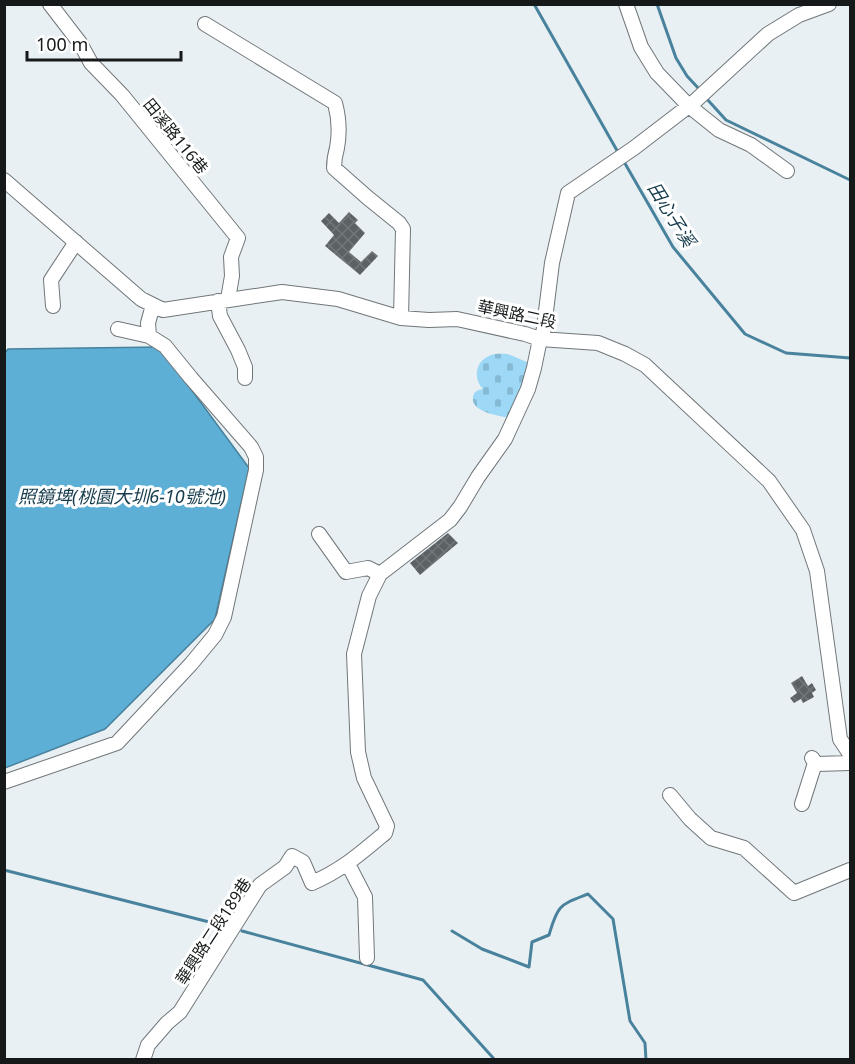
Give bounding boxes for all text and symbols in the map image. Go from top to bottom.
scale bar [27,24,182,62]
text: 100 m [36,32,88,56]
street label: 田溪路116巷 [139,94,213,178]
water label: 田心子溪 [643,177,703,253]
street label: 華興路二段 [476,295,558,333]
water label: 照鏡埤(桃園大圳6-10號池) [18,484,226,508]
street label: 華興路二段189巷 [170,873,256,989]

